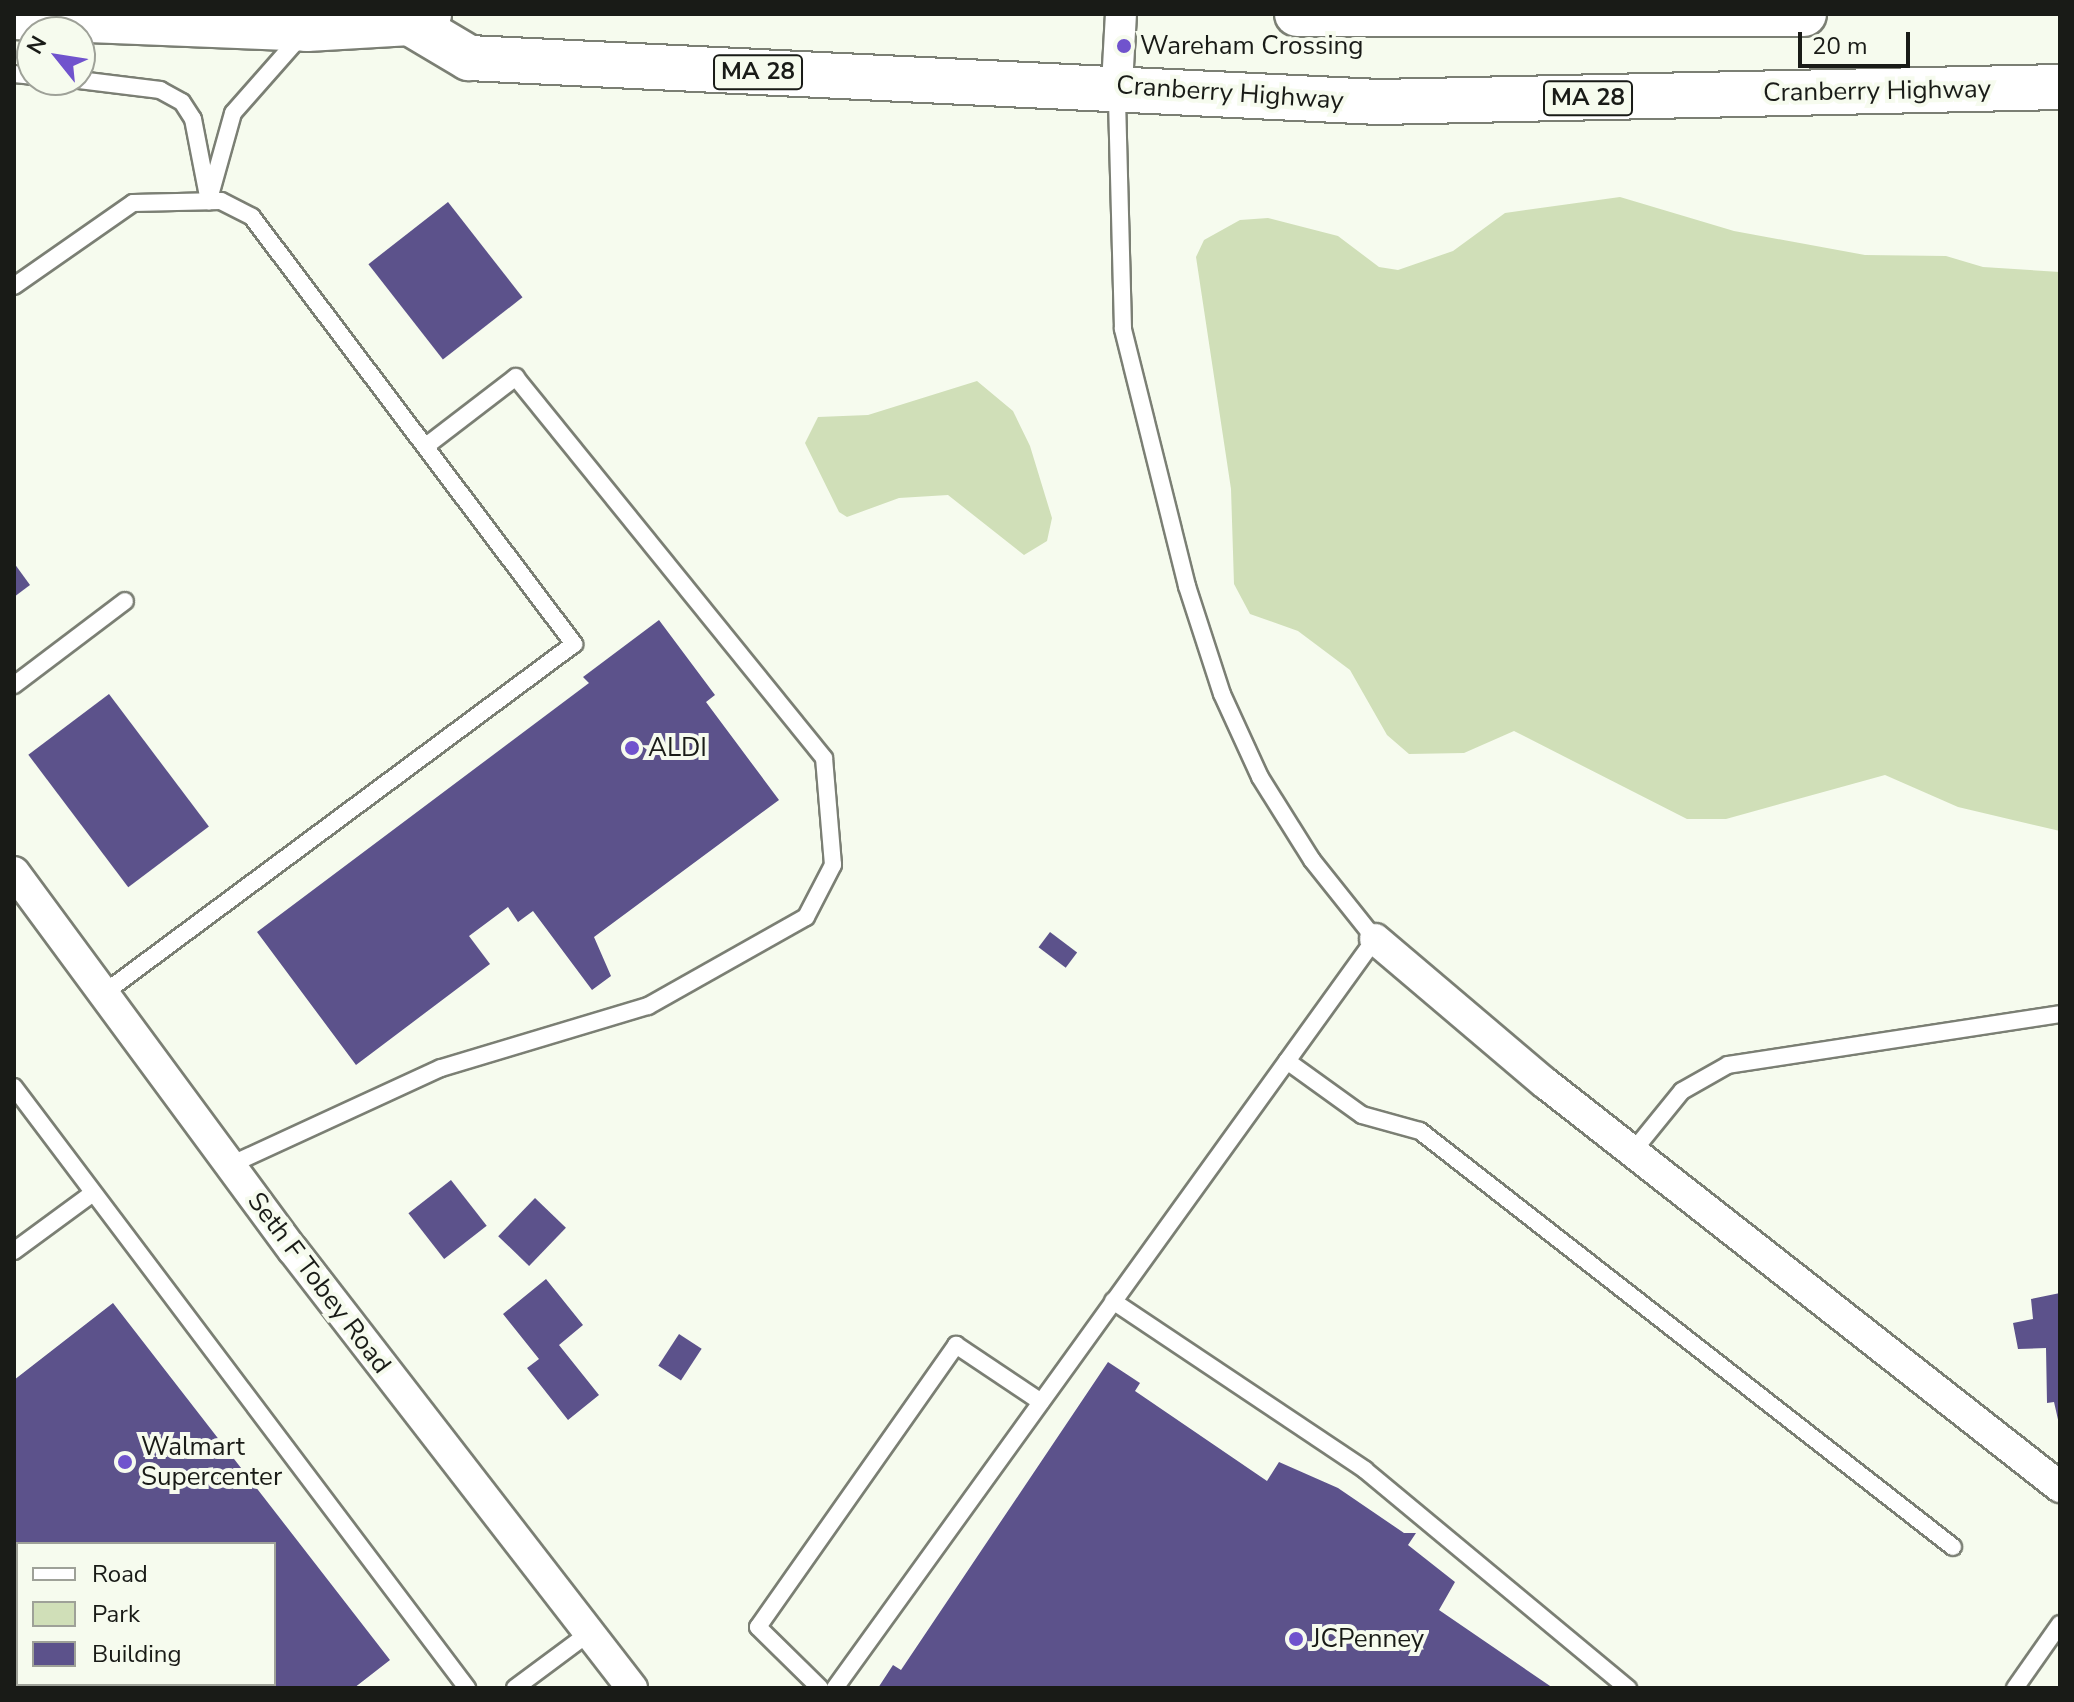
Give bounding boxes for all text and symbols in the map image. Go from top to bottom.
north arrow [16,16,96,96]
scale bar [1802,16,1914,66]
text: N [20,30,54,60]
place label: Wareham Crossing [1140,30,1364,62]
text: 20 m [1812,30,1868,62]
marker: Wareham Crossing [1115,37,1133,55]
road number: MA 28 [712,52,804,92]
street label: Cranberry Highway [1115,69,1345,117]
street label: Cranberry Highway [1763,73,1991,109]
road number: MA 28 [1542,78,1634,118]
place label: ALDI [648,732,707,764]
marker: ALDI [623,739,641,757]
street label: Seth F Tobey Road [241,1186,397,1380]
place label: Walmart Supercenter [141,1431,282,1492]
marker: Walmart Supercenter [116,1453,134,1471]
legend [16,1542,276,1686]
text: Road [92,1558,148,1590]
text: Park [92,1598,140,1630]
place label: JCPenney [1312,1623,1424,1655]
marker: JCPenney [1287,1630,1305,1648]
text: Building [92,1638,182,1670]

